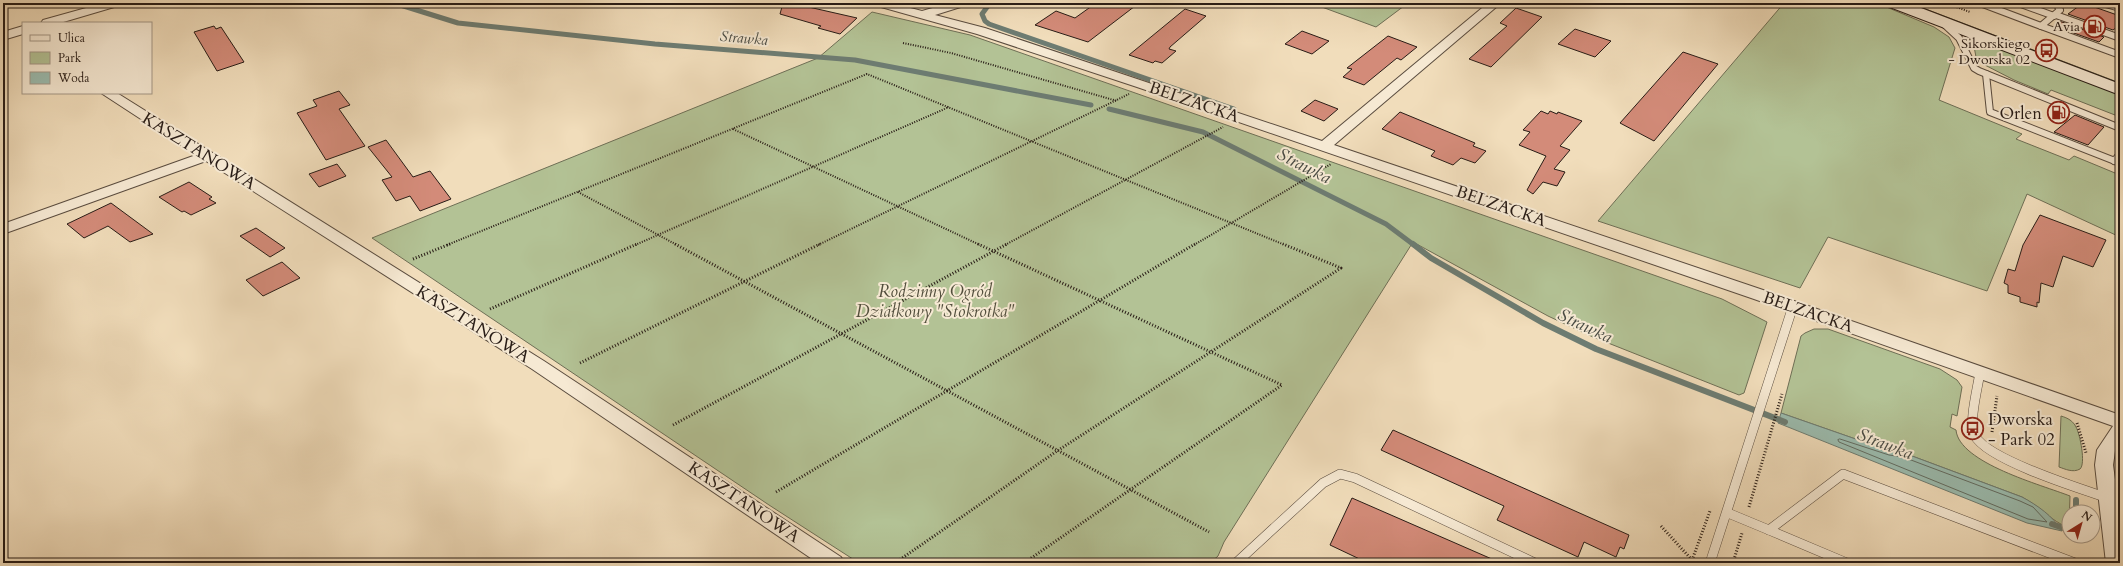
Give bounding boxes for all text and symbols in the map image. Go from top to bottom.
fuel station icon: Avia [2082,13,2108,39]
place label: Avia [2053,17,2080,36]
legend [22,22,152,94]
water label: Strawka [719,26,769,50]
text: Ulica [58,30,86,46]
place label: Sikorskiego - Dworska 02 [1948,34,2030,69]
bus stop icon: Sikorskiego - Dworska 02 [2033,38,2059,64]
text: Park [58,50,82,66]
text: Woda [57,70,90,86]
street label: BELZACKA [1146,76,1243,129]
fuel station icon: Orlen [2045,100,2071,126]
place label: Orlen [1999,102,2042,125]
street label: KASZTANOWA [138,107,261,196]
water label: Strawka [1273,142,1335,190]
street label: BELZACKA [1453,180,1550,233]
street label: KASZTANOWA [412,280,535,369]
park label: Rodzinny Ogród Działkowy "Stokrotka" [856,280,1014,323]
street label: BELZACKA [1760,286,1857,339]
water label: Strawka [1554,302,1616,350]
place label: Dworska - Park 02 [1988,408,2055,451]
bus stop icon: Dworska - Park 02 [1960,416,1986,442]
water label: Strawka [1854,422,1916,466]
street label: KASZTANOWA [684,456,805,548]
north arrow [2061,504,2101,544]
text: N [2078,508,2095,526]

